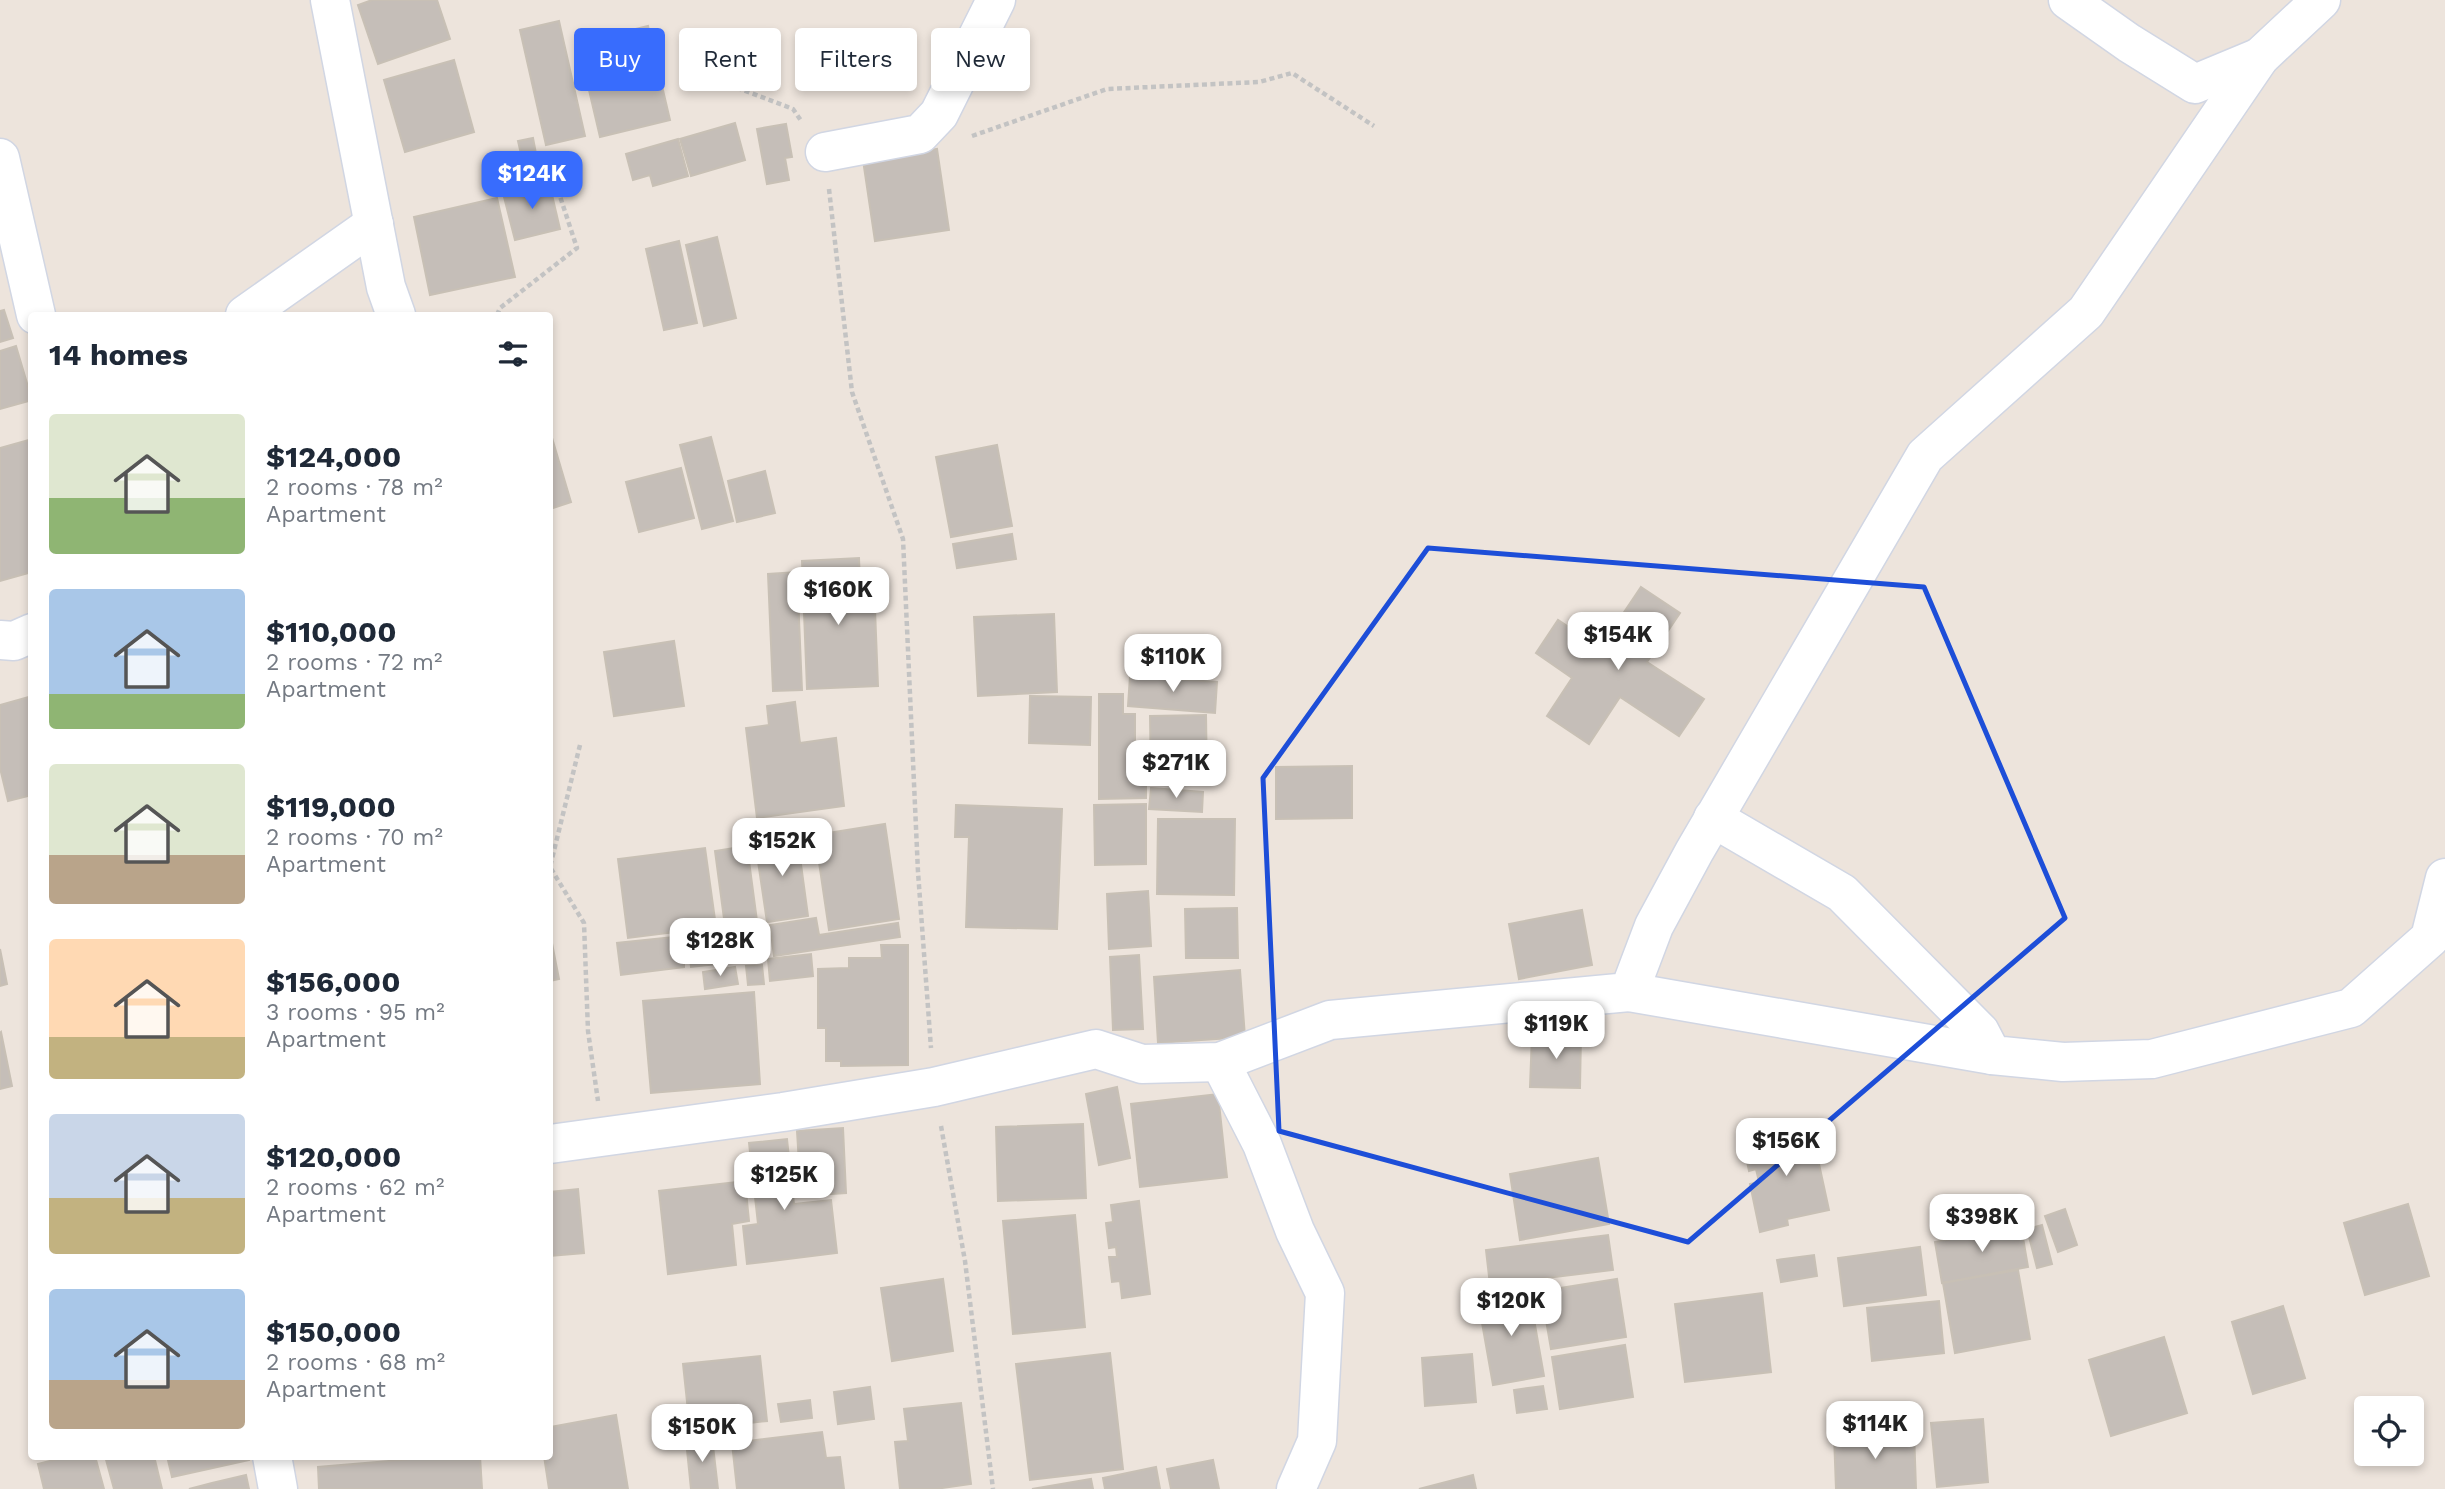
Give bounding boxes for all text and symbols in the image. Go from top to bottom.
chip: Buy [574,28,665,91]
chip: Rent [679,28,781,91]
chip: Filters [795,28,917,91]
chip: New [931,28,1030,91]
pin: $124K [483,152,581,211]
text: $124K [498,160,566,187]
icon: filters [494,335,532,373]
text: 14 homes [49,337,188,372]
text: $124,000 [266,439,401,474]
icon: home [105,442,189,526]
text: 2 rooms · 78 m² [266,474,443,501]
text: Apartment [266,501,386,528]
pin: $160K [789,568,887,627]
text: $160K [803,576,873,603]
pin: $154K [1569,612,1667,672]
text: $110,000 [266,614,397,649]
icon: home [105,617,189,701]
text: $154K [1584,621,1652,648]
pin: $110K [1124,634,1222,694]
text: $110K [1140,643,1206,670]
text: 2 rooms · 72 m² [266,649,442,676]
text: Apartment [266,676,386,703]
pin: $271K [1127,740,1225,800]
text: $271K [1142,749,1210,776]
text: $119,000 [266,789,396,824]
icon: home [105,792,189,876]
pin: $152K [733,818,831,878]
text: 2 rooms · 70 m² [266,824,443,851]
text: $152K [748,827,816,854]
text: Apartment [266,851,386,878]
pin: $128K [671,918,769,978]
text: $128K [686,927,754,954]
text: $156,000 [266,964,401,999]
icon: home [105,967,189,1051]
text: 3 rooms · 95 m² [266,999,445,1026]
pin: $119K [1507,1002,1605,1061]
text: $119K [1524,1010,1588,1037]
text: Apartment [266,1026,386,1053]
pin: $156K [1737,1118,1835,1178]
text: $156K [1752,1127,1820,1154]
text: $120,000 [266,1139,401,1174]
icon: home [105,1142,189,1226]
pin: $125K [735,1152,833,1212]
text: $125K [750,1161,818,1188]
text: 2 rooms · 62 m² [266,1174,444,1201]
pin: $398K [1933,1194,2031,1254]
text: Apartment [266,1201,386,1228]
text: $398K [1946,1203,2018,1230]
pin: $120K [1462,1278,1560,1338]
text: $120K [1476,1287,1546,1314]
text: $150,000 [266,1314,401,1349]
icon: home [105,1317,189,1401]
text: 2 rooms · 68 m² [266,1349,445,1376]
text: Apartment [266,1376,386,1403]
map controls [2354,1396,2424,1466]
button: locate [2354,1396,2424,1466]
pin: $114K [1826,1402,1924,1461]
pin: $150K [653,1404,751,1464]
text: $114K [1842,1410,1908,1437]
text: $150K [668,1413,736,1440]

